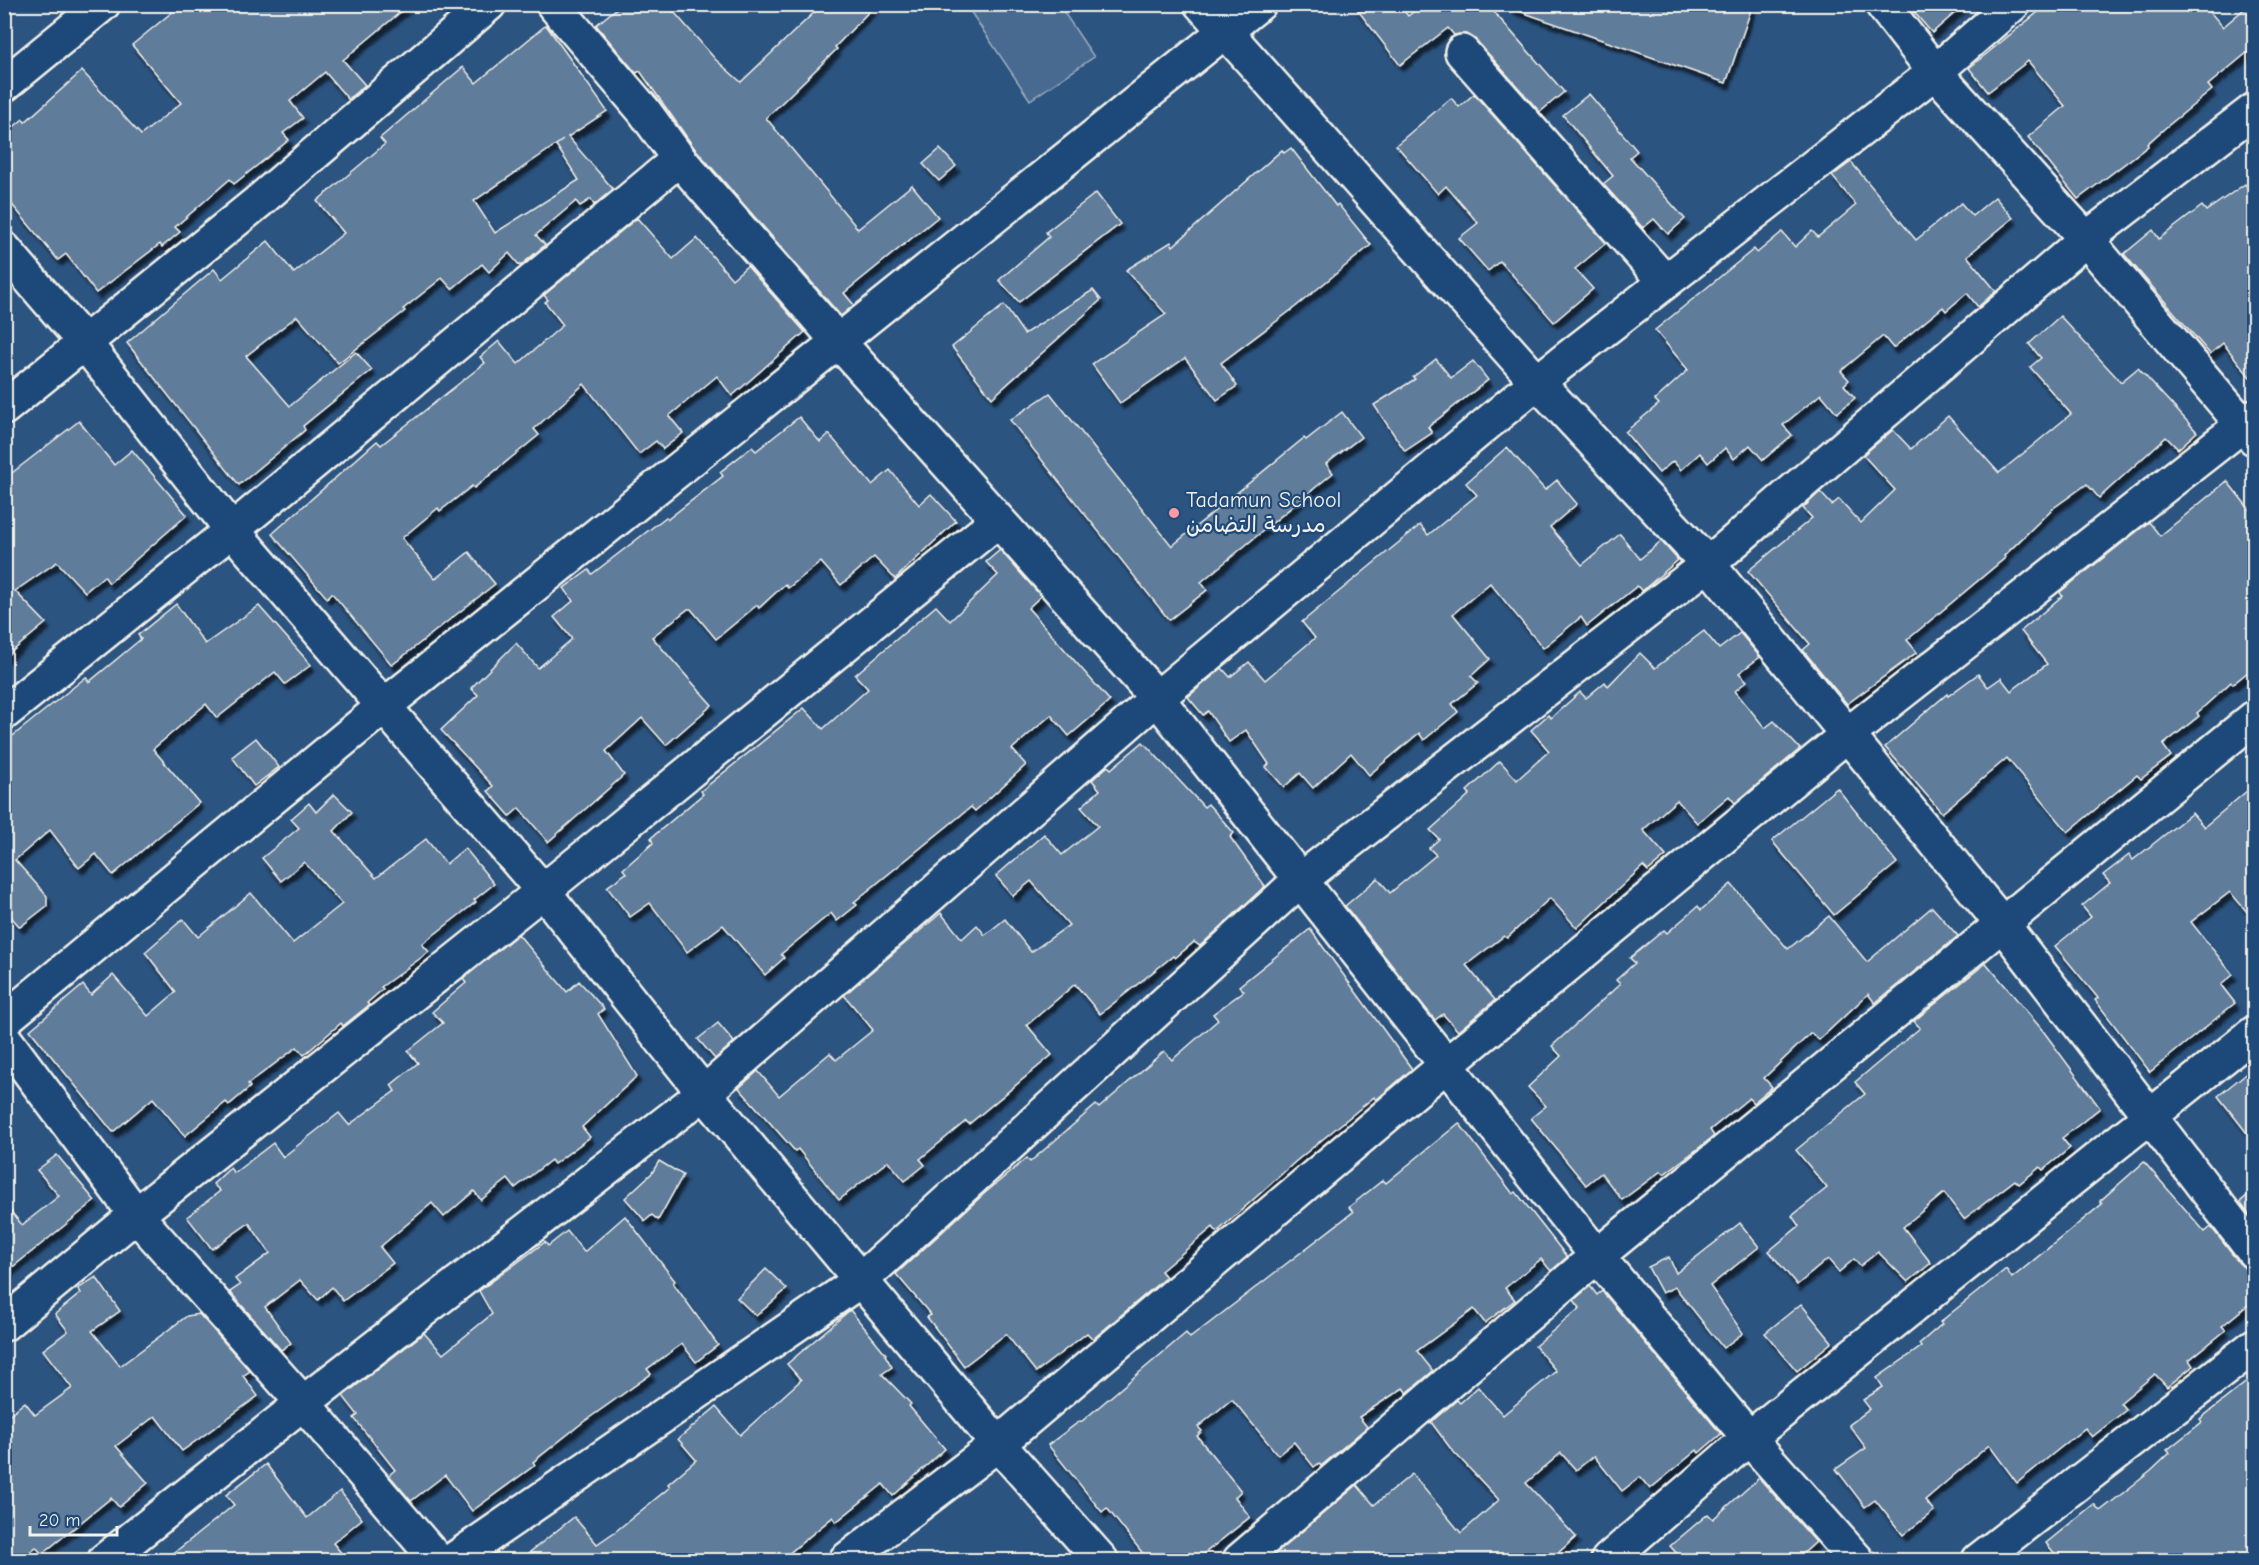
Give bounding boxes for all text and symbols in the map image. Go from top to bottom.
place label: Tadamun School مدرسة التضامن [1186,487,1341,538]
marker: Tadamun School مدرسة التضامن [1167,506,1181,520]
scale bar [30,1499,117,1537]
text: 20 m [39,1510,80,1531]

